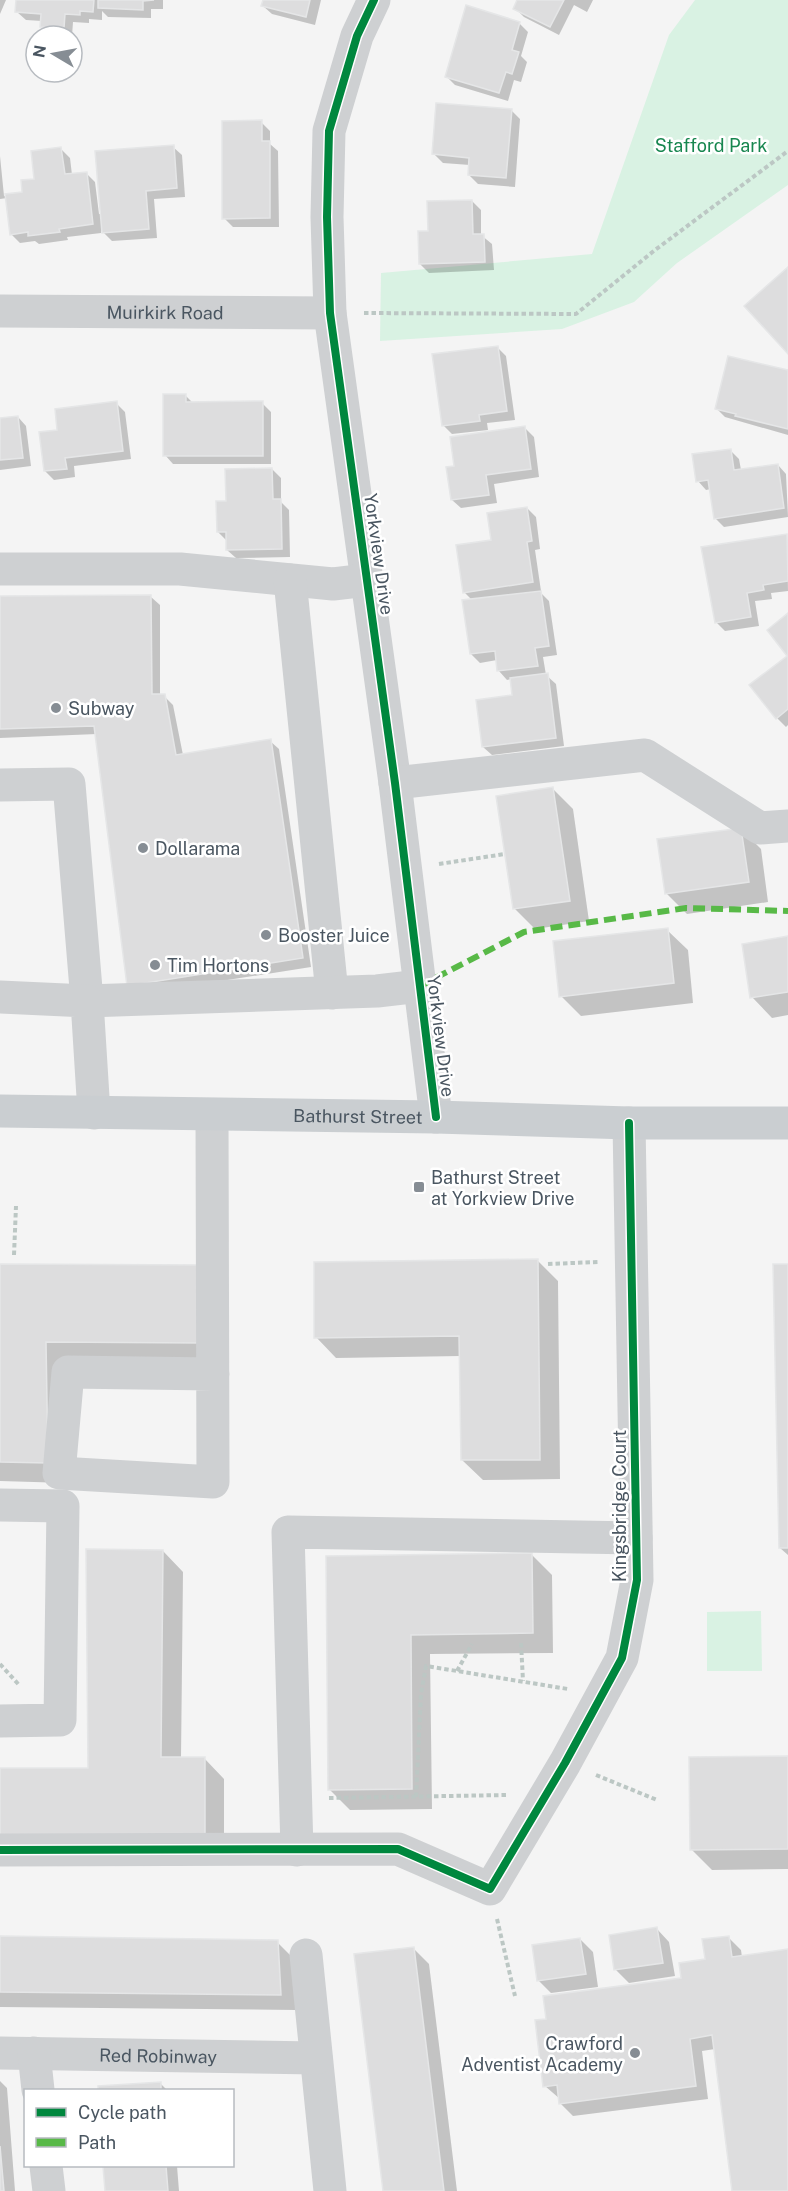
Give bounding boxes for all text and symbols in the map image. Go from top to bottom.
north arrow [24,24,84,84]
text: N [29,44,50,59]
park label: Stafford Park [655,135,767,156]
street label: Muirkirk Road [106,301,224,323]
street label: Yorkview Drive [360,492,398,616]
place label: Subway [68,698,135,719]
marker: Subway [49,701,63,715]
place label: Dollarama [155,838,240,859]
marker: Dollarama [136,841,150,855]
place label: Booster Juice [278,925,390,946]
marker: Booster Juice [259,928,273,942]
place label: Tim Hortons [167,955,269,976]
marker: Tim Hortons [148,958,162,972]
street label: Yorkview Drive [423,974,459,1098]
street label: Bathurst Street [293,1105,423,1127]
place label: Bathurst Street at Yorkview Drive [431,1167,574,1209]
marker: Bathurst Street at Yorkview Drive [412,1180,426,1194]
street label: Kingsbridge Court [609,1430,630,1582]
place label: Crawford Adventist Academy [461,2033,623,2075]
street label: Red Robinway [99,2044,217,2067]
marker: Crawford Adventist Academy [628,2046,642,2060]
legend [24,2089,234,2167]
text: Cycle path [78,2102,167,2123]
text: Path [78,2132,116,2153]

